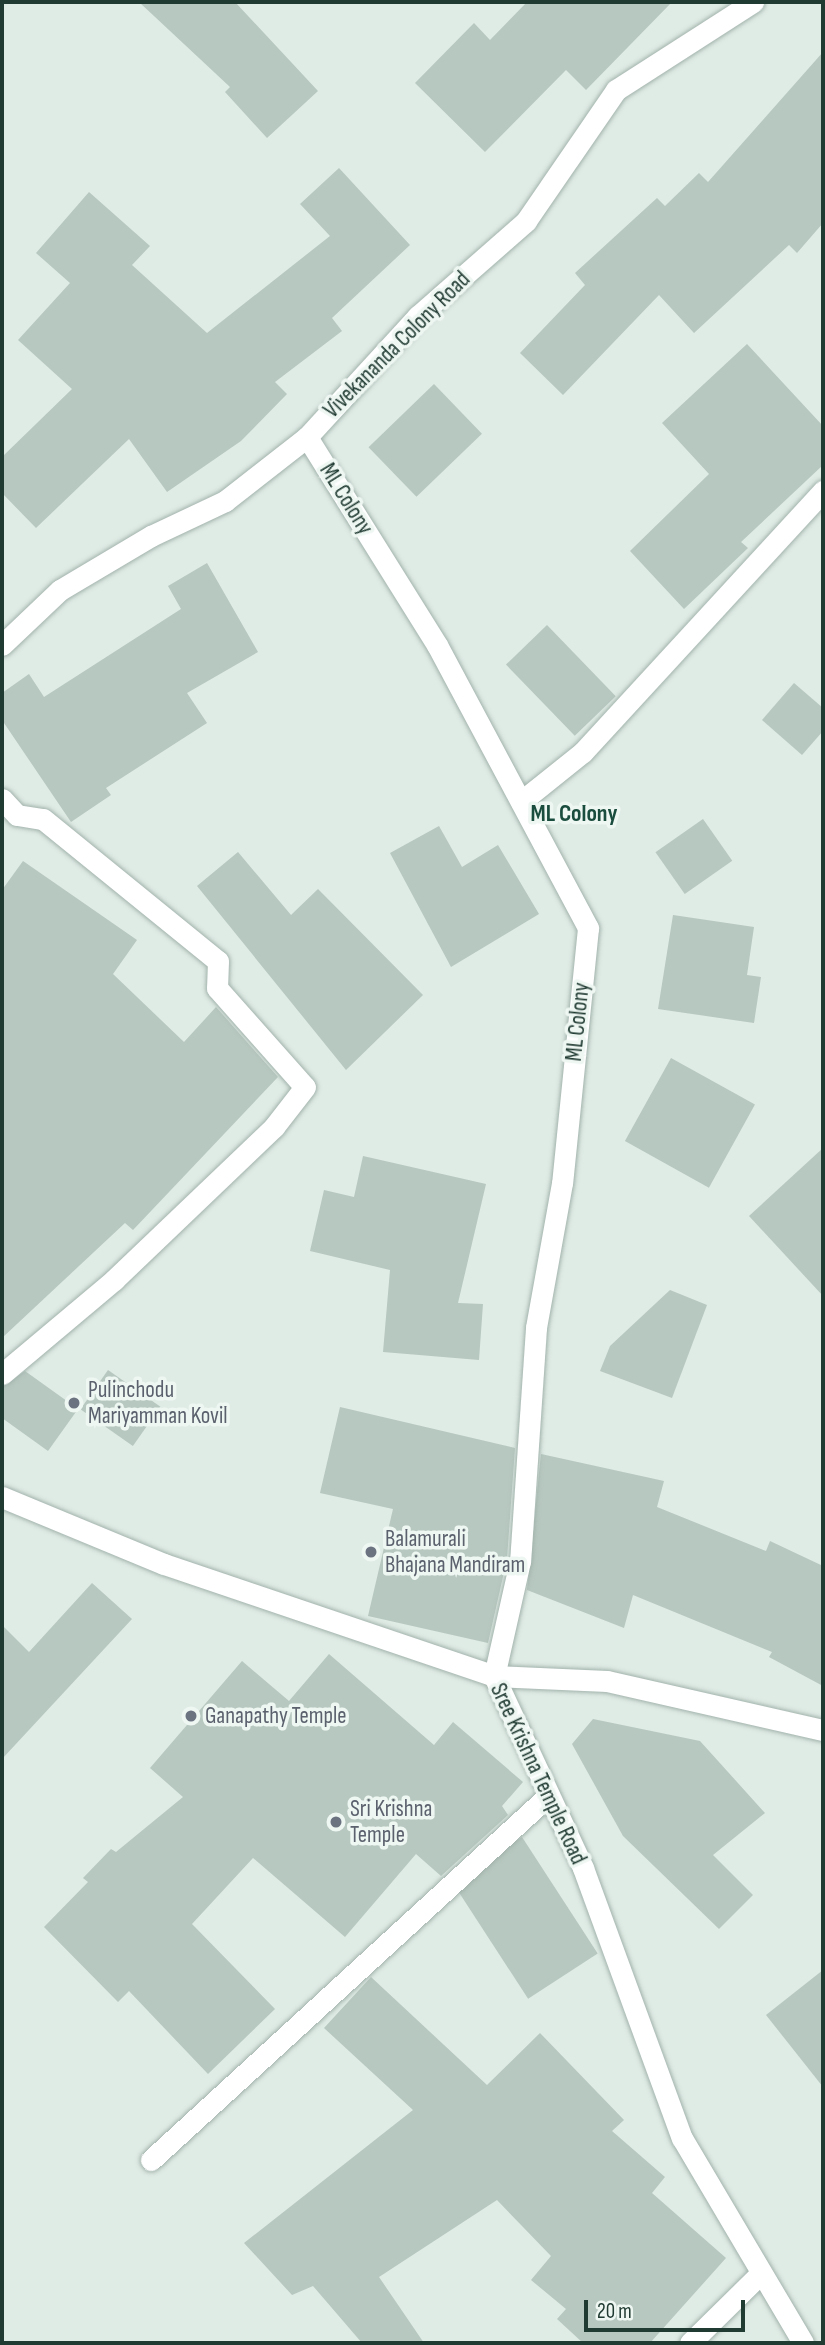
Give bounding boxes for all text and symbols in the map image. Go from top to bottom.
street label: Vivekananda Colony Road [318,266,476,424]
street label: ML Colony [313,458,379,540]
district label: ML Colony [531,800,617,828]
street label: ML Colony [560,981,596,1063]
place label: Pulinchodu Mariyamman Kovil [88,1376,227,1430]
marker: Pulinchodu Mariyamman Kovil [66,1395,82,1411]
place label: Balamurali Bhajana Mandiram [385,1525,525,1579]
marker: Balamurali Bhajana Mandiram [363,1544,379,1560]
street label: Sree Krishna Temple Road [484,1679,592,1869]
place label: Ganapathy Temple [205,1702,346,1730]
marker: Ganapathy Temple [183,1708,199,1724]
place label: Sri Krishna Temple [350,1795,432,1849]
marker: Sri Krishna Temple [328,1814,344,1830]
scale bar [587,2286,748,2330]
text: 20 m [597,2299,632,2324]

